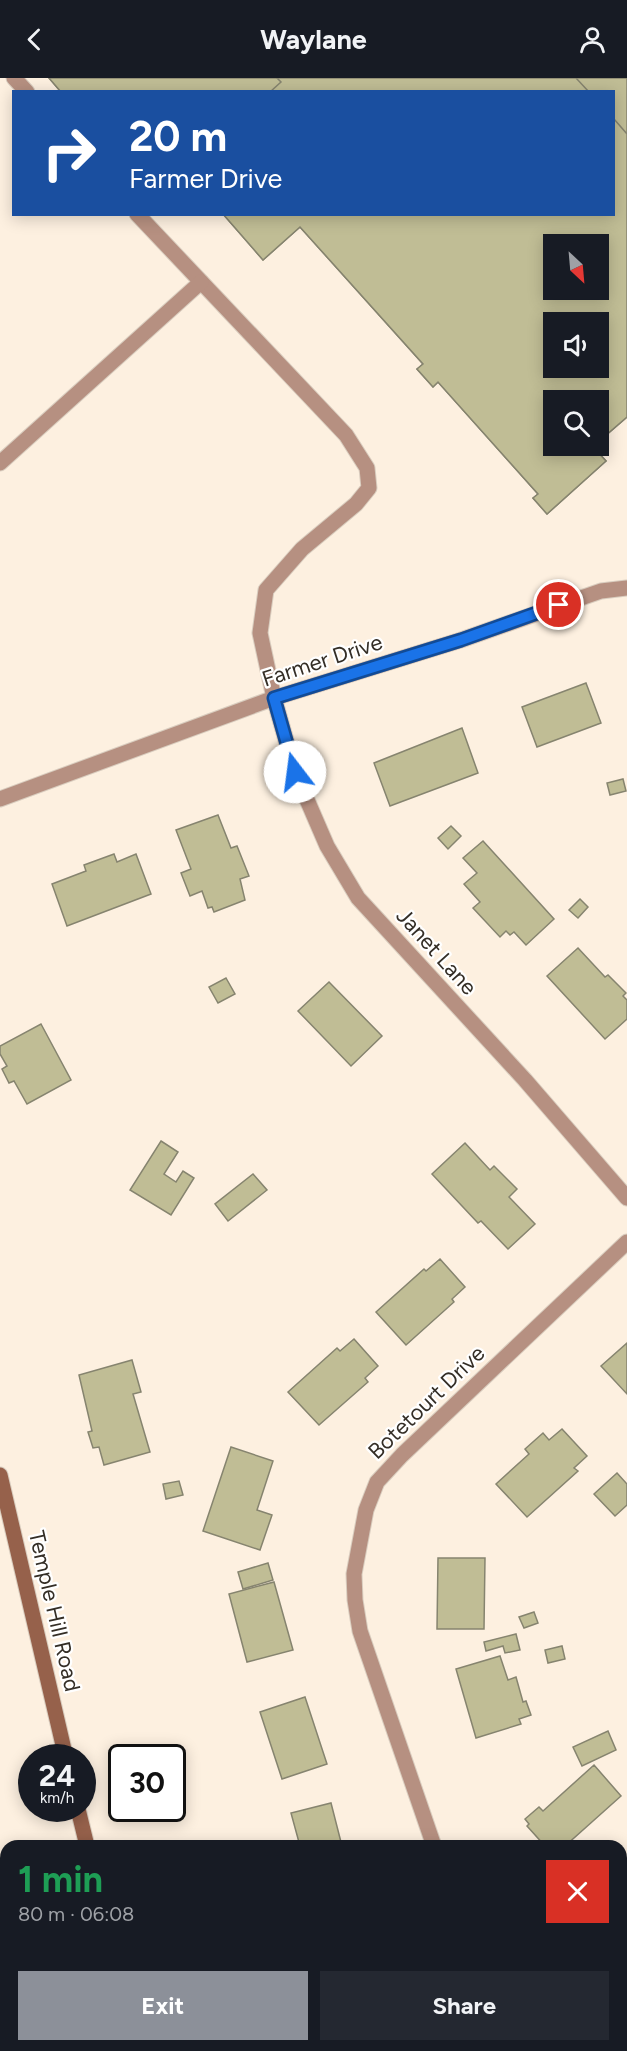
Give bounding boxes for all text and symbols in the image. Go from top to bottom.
icon: back [18,23,51,56]
text: Waylane [260,23,367,56]
icon: person [576,23,609,56]
text: 20 m [129,111,227,162]
icon: right [30,114,108,192]
text: Farmer Drive [129,162,282,195]
north arrow [543,234,609,300]
map controls [543,234,609,456]
button: sound [543,312,609,378]
button: search [543,390,609,456]
pin [533,579,584,630]
icon: arrive [542,588,575,621]
street label: Farmer Drive [259,628,386,693]
position arrow [263,740,327,804]
street label: Janet Lane [391,902,483,1000]
street label: Botetourt Drive [362,1340,490,1465]
street label: Temple Hill Road [23,1528,86,1694]
speed limit sign: 30 [108,1744,186,1822]
text: 24 [39,1757,75,1794]
text: km/h [40,1789,74,1807]
text: 1 min [18,1858,103,1901]
button: close [546,1860,609,1923]
text: 80 m · 06:08 [18,1902,134,1926]
button: Exit [18,1971,308,2040]
button: Share [320,1971,609,2040]

